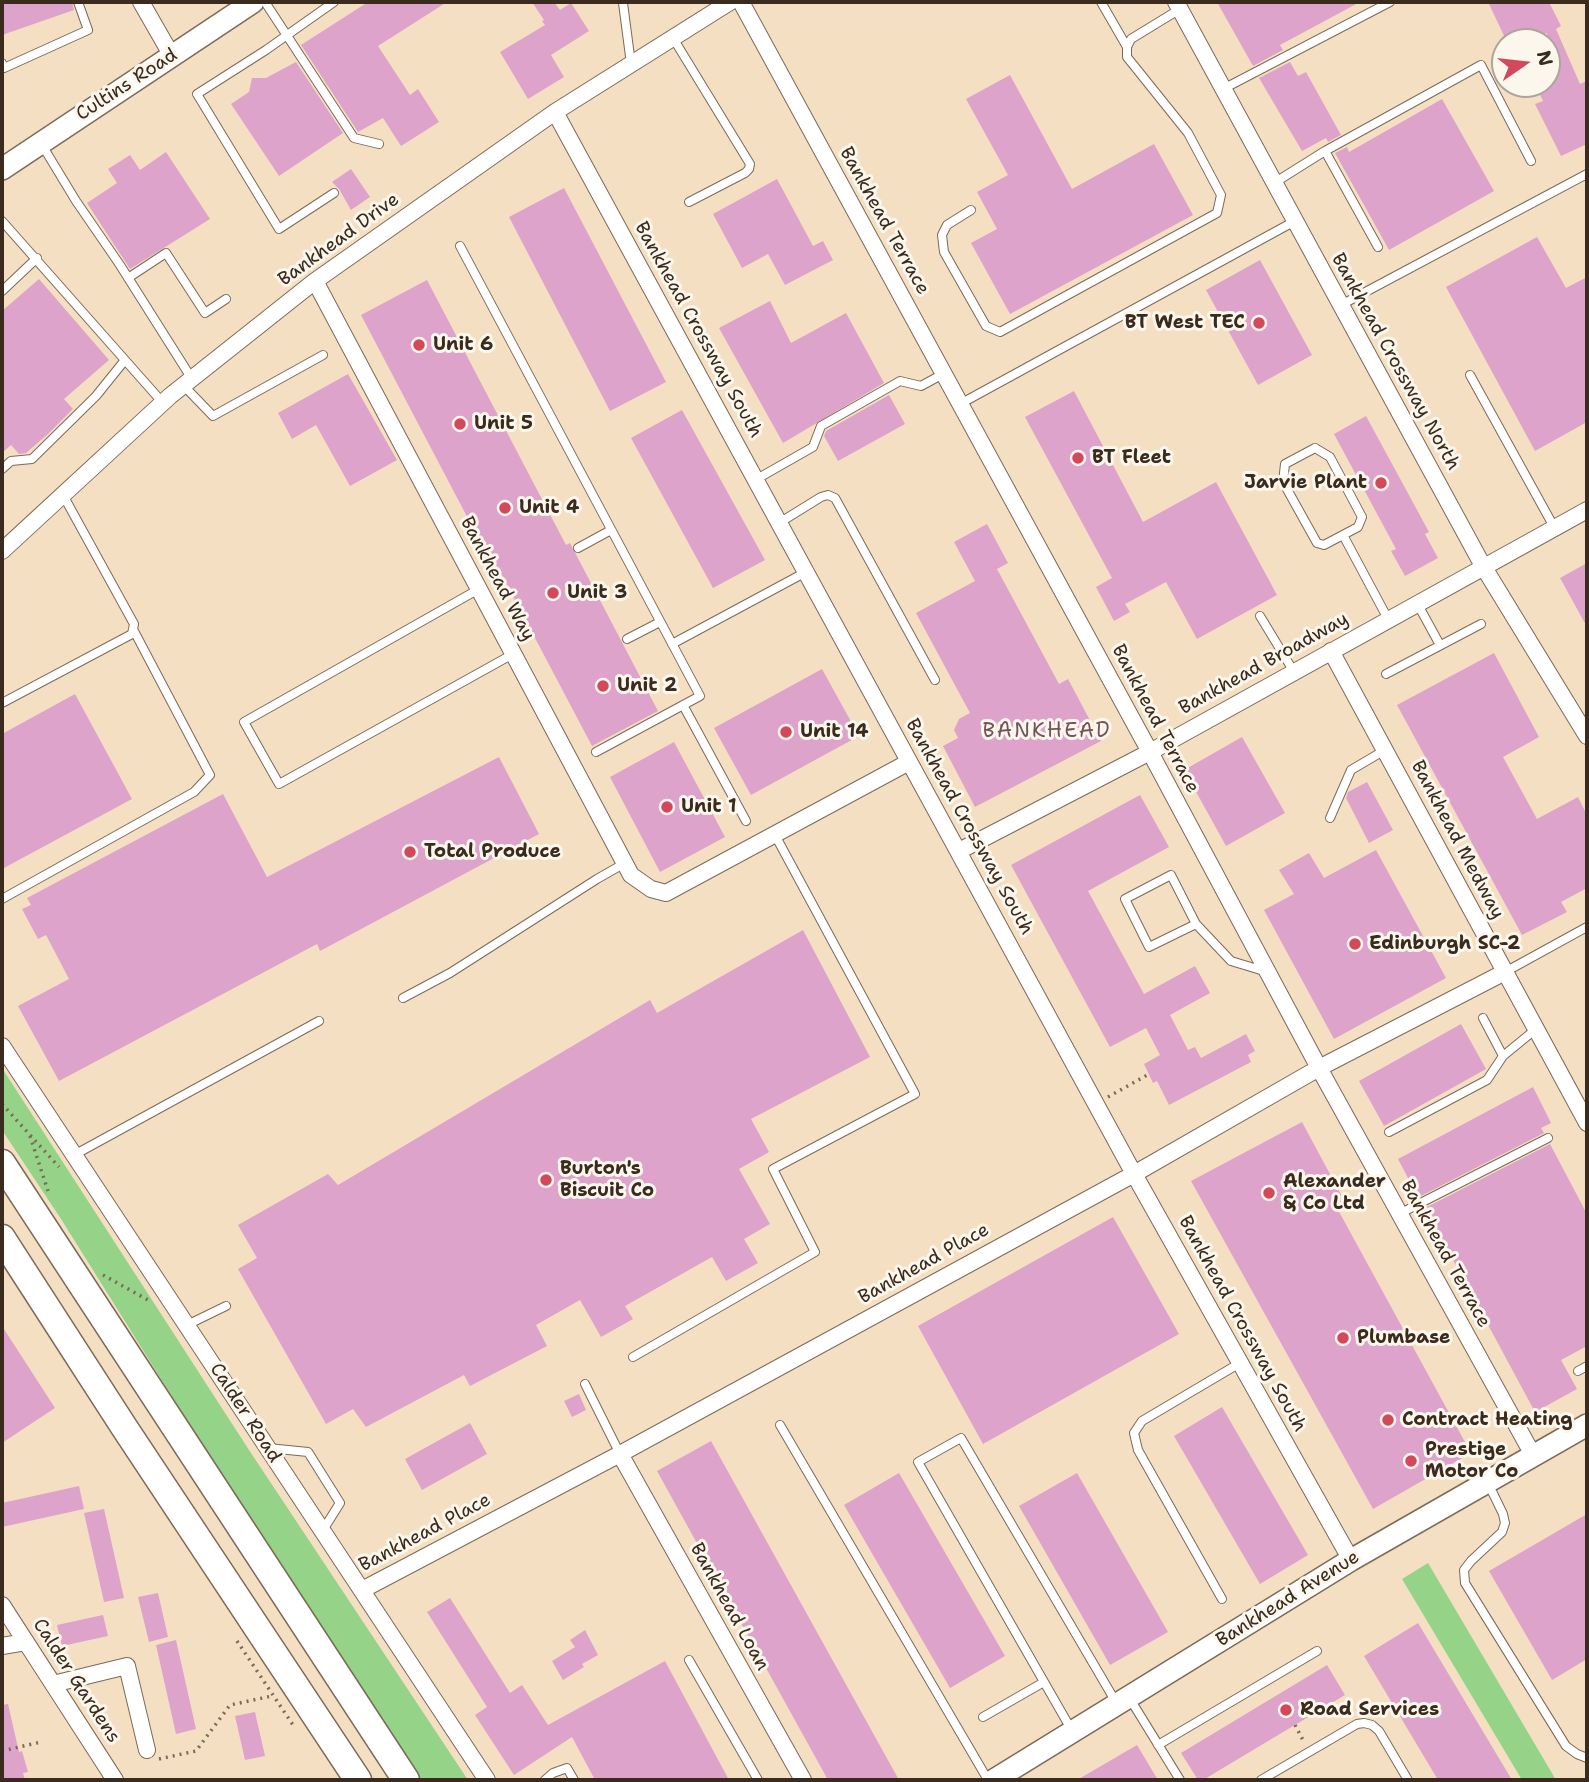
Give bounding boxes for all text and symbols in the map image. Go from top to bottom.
north arrow [1491,28,1561,98]
street label: Cultins Road [72,44,182,126]
text: N [1531,48,1559,69]
street label: Bankhead Terrace [834,143,934,299]
street label: Bankhead Drive [274,188,404,292]
street label: Bankhead Crossway South [629,218,767,442]
street label: Bankhead Crossway North [1326,250,1464,474]
place label: BT West TEC [1125,312,1245,334]
marker: BT West TEC [1251,315,1267,331]
place label: Unit 6 [433,334,493,356]
marker: Unit 6 [411,337,427,353]
place label: Unit 5 [474,413,533,435]
marker: Unit 5 [452,416,468,432]
place label: BT Fleet [1092,447,1171,469]
marker: BT Fleet [1070,450,1086,466]
place label: Jarvie Plant [1244,472,1367,494]
marker: Jarvie Plant [1373,475,1389,491]
place label: Unit 4 [519,497,579,519]
marker: Unit 4 [497,500,513,516]
street label: Bankhead Way [455,513,539,645]
place label: Unit 3 [567,582,627,604]
marker: Unit 3 [545,585,561,601]
street label: Bankhead Broadway [1175,608,1353,720]
street label: Bankhead Terrace [1106,641,1204,797]
place label: Unit 2 [617,675,677,697]
marker: Unit 2 [595,678,611,694]
street label: Bankhead Crossway South [900,715,1038,939]
district label: BANKHEAD [983,719,1111,745]
place label: Unit 14 [800,721,869,743]
marker: Unit 14 [778,724,794,740]
street label: Bankhead Medway [1406,757,1508,923]
place label: Unit 1 [681,796,737,818]
marker: Unit 1 [659,799,675,815]
place label: Total Produce [424,841,561,863]
marker: Total Produce [402,844,418,860]
place label: Edinburgh SC-2 [1369,933,1520,955]
marker: Edinburgh SC-2 [1347,936,1363,952]
place label: Burton's Biscuit Co [560,1158,654,1202]
place label: Alexander & Co Ltd [1283,1171,1386,1215]
marker: Burton's Biscuit Co [538,1172,554,1188]
street label: Bankhead Terrace [1395,1176,1495,1332]
marker: Alexander & Co Ltd [1261,1185,1277,1201]
street label: Bankhead Crossway South [1173,1212,1311,1436]
street label: Bankhead Place [855,1219,993,1309]
place label: Plumbase [1357,1327,1451,1349]
marker: Plumbase [1335,1330,1351,1346]
street label: Calder Road [204,1359,286,1467]
place label: Contract Heating [1402,1409,1573,1431]
marker: Contract Heating [1380,1412,1396,1428]
place label: Prestige Motor Co [1425,1439,1518,1483]
marker: Prestige Motor Co [1403,1453,1419,1469]
street label: Bankhead Place [355,1489,495,1577]
street label: Bankhead Loan [685,1539,773,1675]
street label: Bankhead Avenue [1212,1546,1364,1652]
street label: Calder Gardens [27,1614,125,1748]
place label: Road Services [1300,1699,1439,1721]
marker: Road Services [1278,1702,1294,1718]

